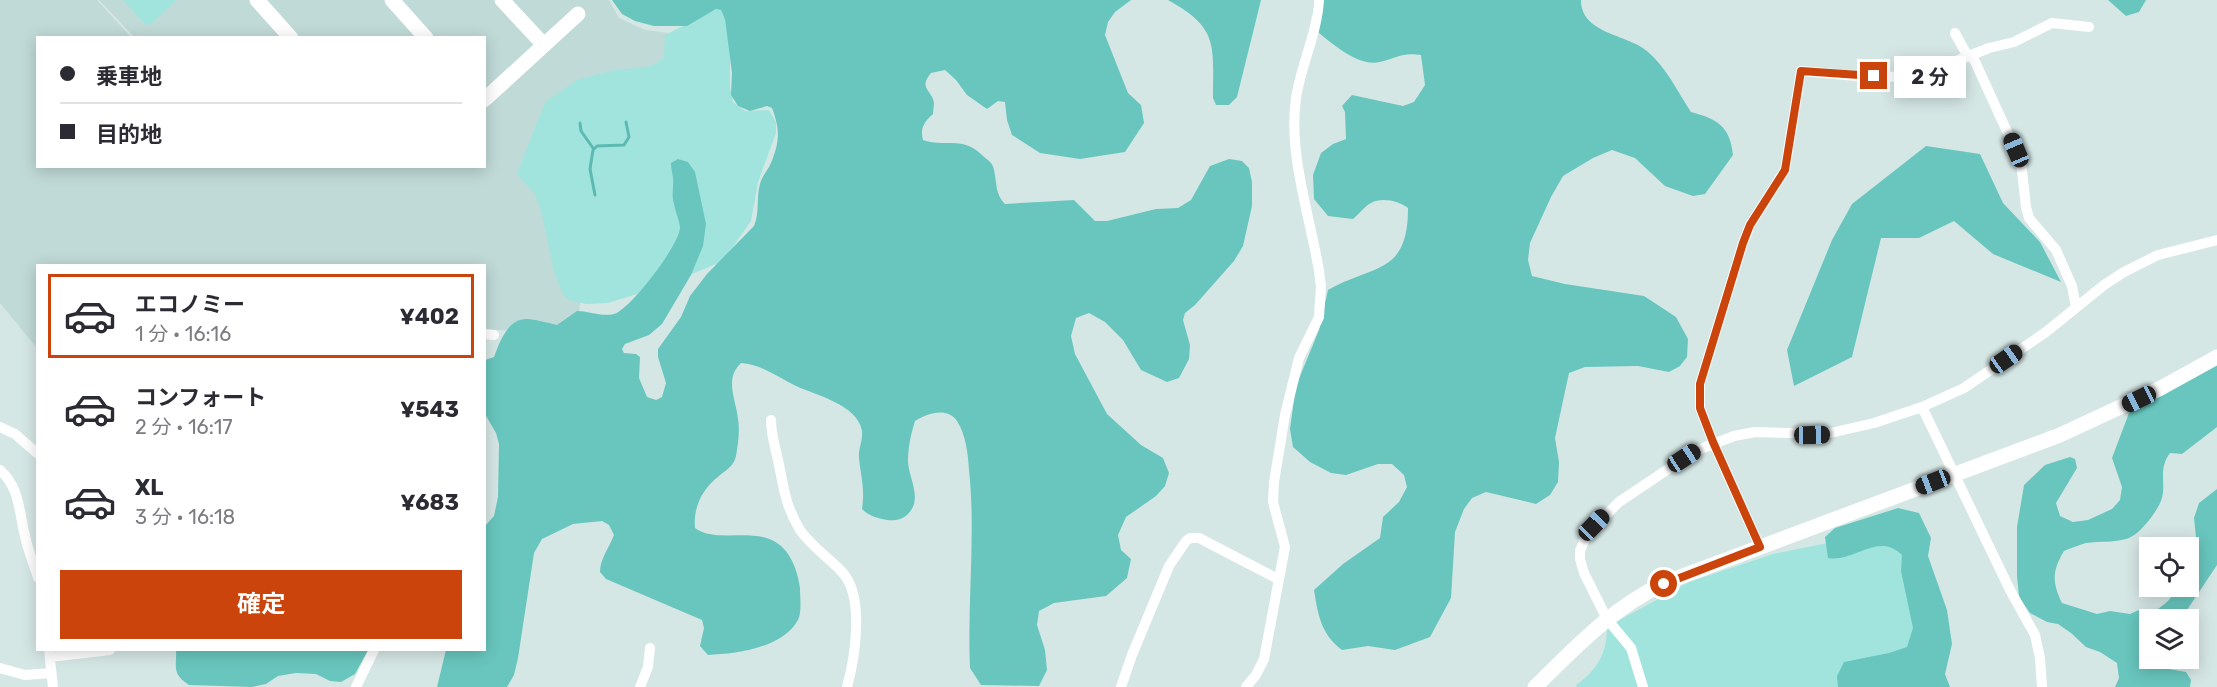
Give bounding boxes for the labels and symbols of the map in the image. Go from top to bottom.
callout: 2 分 [1895,55,1967,97]
route end [1860,62,1887,89]
car [2001,130,2031,170]
car [1986,341,2026,377]
car [2119,383,2159,415]
car [1794,426,1830,444]
car [1664,441,1704,475]
car [1913,467,1953,497]
car [1575,506,1613,544]
route start [1650,570,1677,597]

